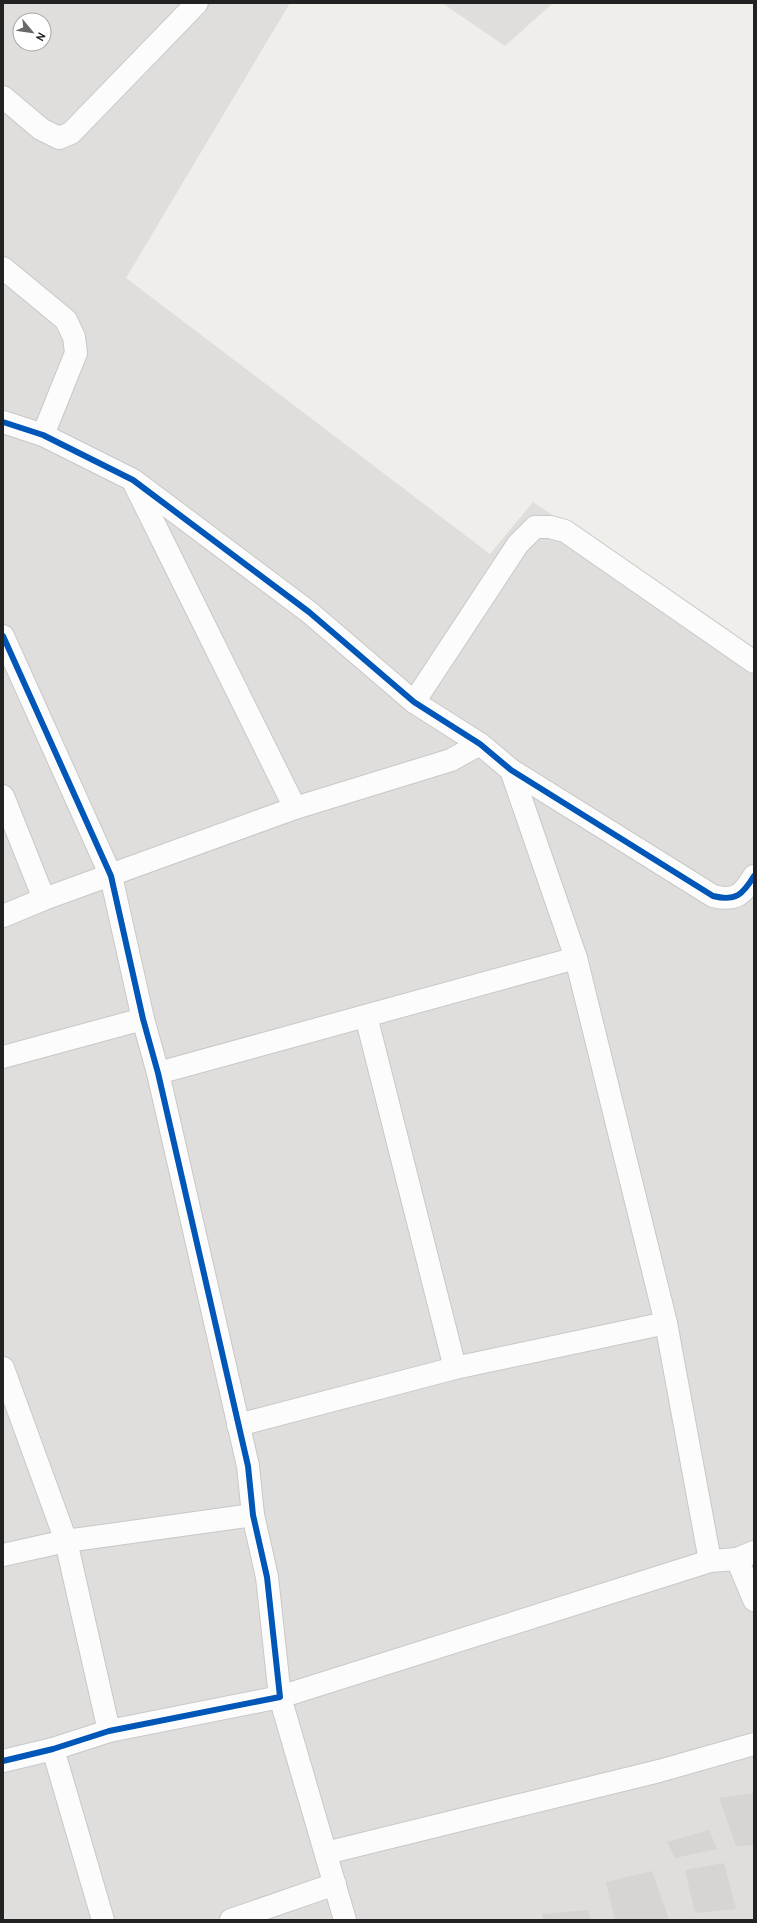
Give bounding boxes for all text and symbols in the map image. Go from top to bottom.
north arrow [12,12,52,52]
text: N [33,30,49,44]

